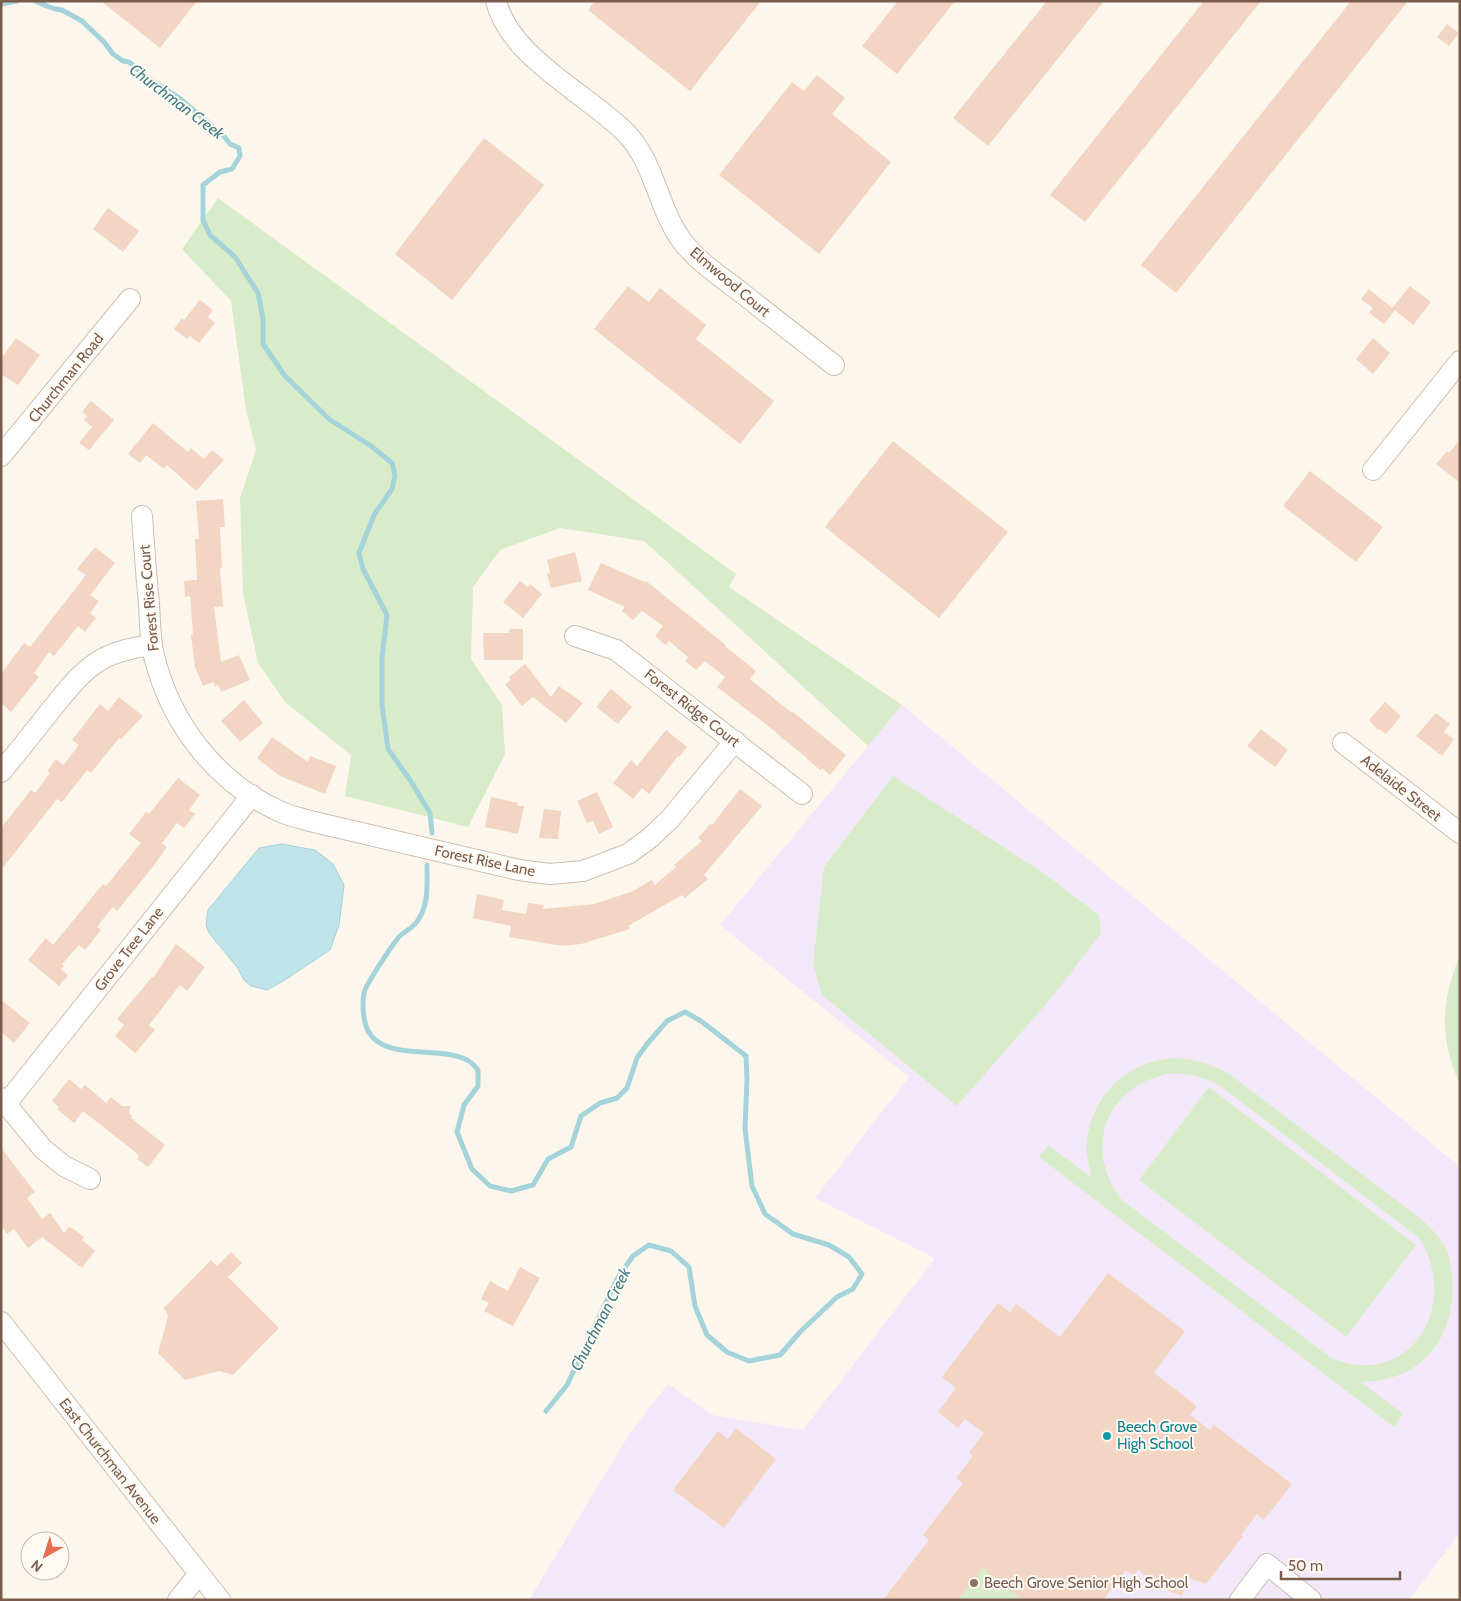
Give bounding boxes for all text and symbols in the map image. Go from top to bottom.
water label: Churchman Creek [126,60,228,144]
street label: Elmwood Court [686,243,774,321]
street label: Churchman Road [25,330,107,426]
street label: Forest Rise Court [135,544,163,652]
street label: Forest Ridge Court [641,665,743,751]
street label: Adelaide Street [1357,751,1445,825]
street label: Forest Rise Lane [433,842,537,881]
street label: Grove Tree Lane [91,903,168,995]
water label: Churchman Creek [566,1264,635,1374]
street label: East Churchman Avenue [55,1395,165,1528]
place label: Beech Grove High School [1117,1418,1198,1453]
marker: Beech Grove High School [1101,1430,1113,1442]
north arrow [20,1531,70,1581]
scale bar [1281,1548,1400,1580]
text: N [27,1556,46,1576]
text: 50 m [1288,1557,1323,1575]
place label: Beech Grove Senior High School [984,1574,1189,1592]
marker: Beech Grove Senior High School [968,1577,980,1589]

